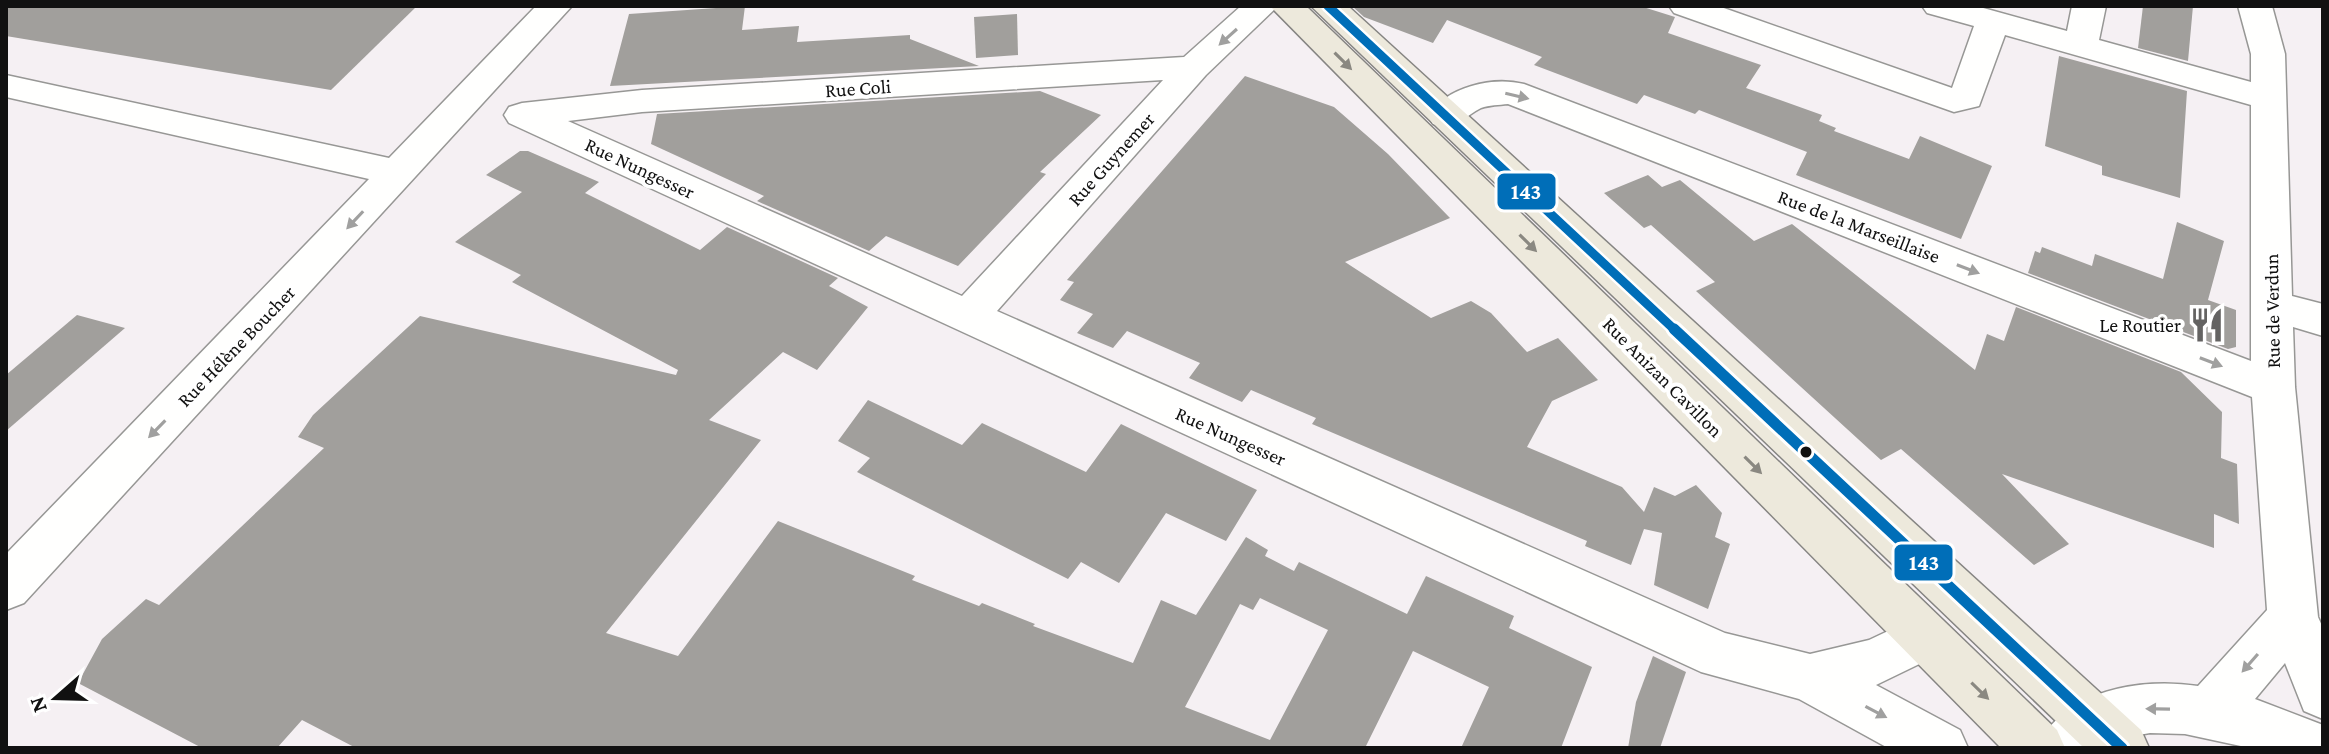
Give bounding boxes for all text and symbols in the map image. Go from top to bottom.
one-way arrow [1218,27,1237,45]
one-way arrow [1333,51,1352,70]
street label: Rue Coli [824,75,892,101]
one-way arrow [1505,90,1530,103]
street label: Rue Guynemer [1063,108,1159,211]
street label: Rue Nungesser [581,133,698,204]
line badge: 143 [1496,172,1557,211]
text: 143 [1511,179,1541,204]
street label: Rue de la Marseillaise [1775,185,1943,267]
one-way arrow [346,211,364,230]
one-way arrow [1518,234,1537,252]
street label: Rue de Verdun [2260,253,2284,369]
one-way arrow [1957,263,1981,276]
street label: Rue Hélène Boucher [173,281,299,411]
restaurant icon: Le Routier [2188,306,2226,344]
street label: Rue Anizan Cavillon [1599,313,1728,442]
place label: Le Routier [2099,314,2181,336]
one-way arrow [2199,356,2223,369]
street label: Rue Nungesser [1172,402,1290,471]
one-way arrow [148,420,166,439]
unlabelled marker [1798,444,1814,460]
one-way arrow [1743,456,1762,474]
line badge: 143 [1893,543,1954,582]
text: 143 [1909,550,1939,575]
one-way arrow [2242,652,2259,672]
north arrow [16,658,96,738]
one-way arrow [1970,682,1989,700]
text: N [23,693,52,716]
one-way arrow [2145,703,2170,715]
one-way arrow [1864,706,1887,719]

